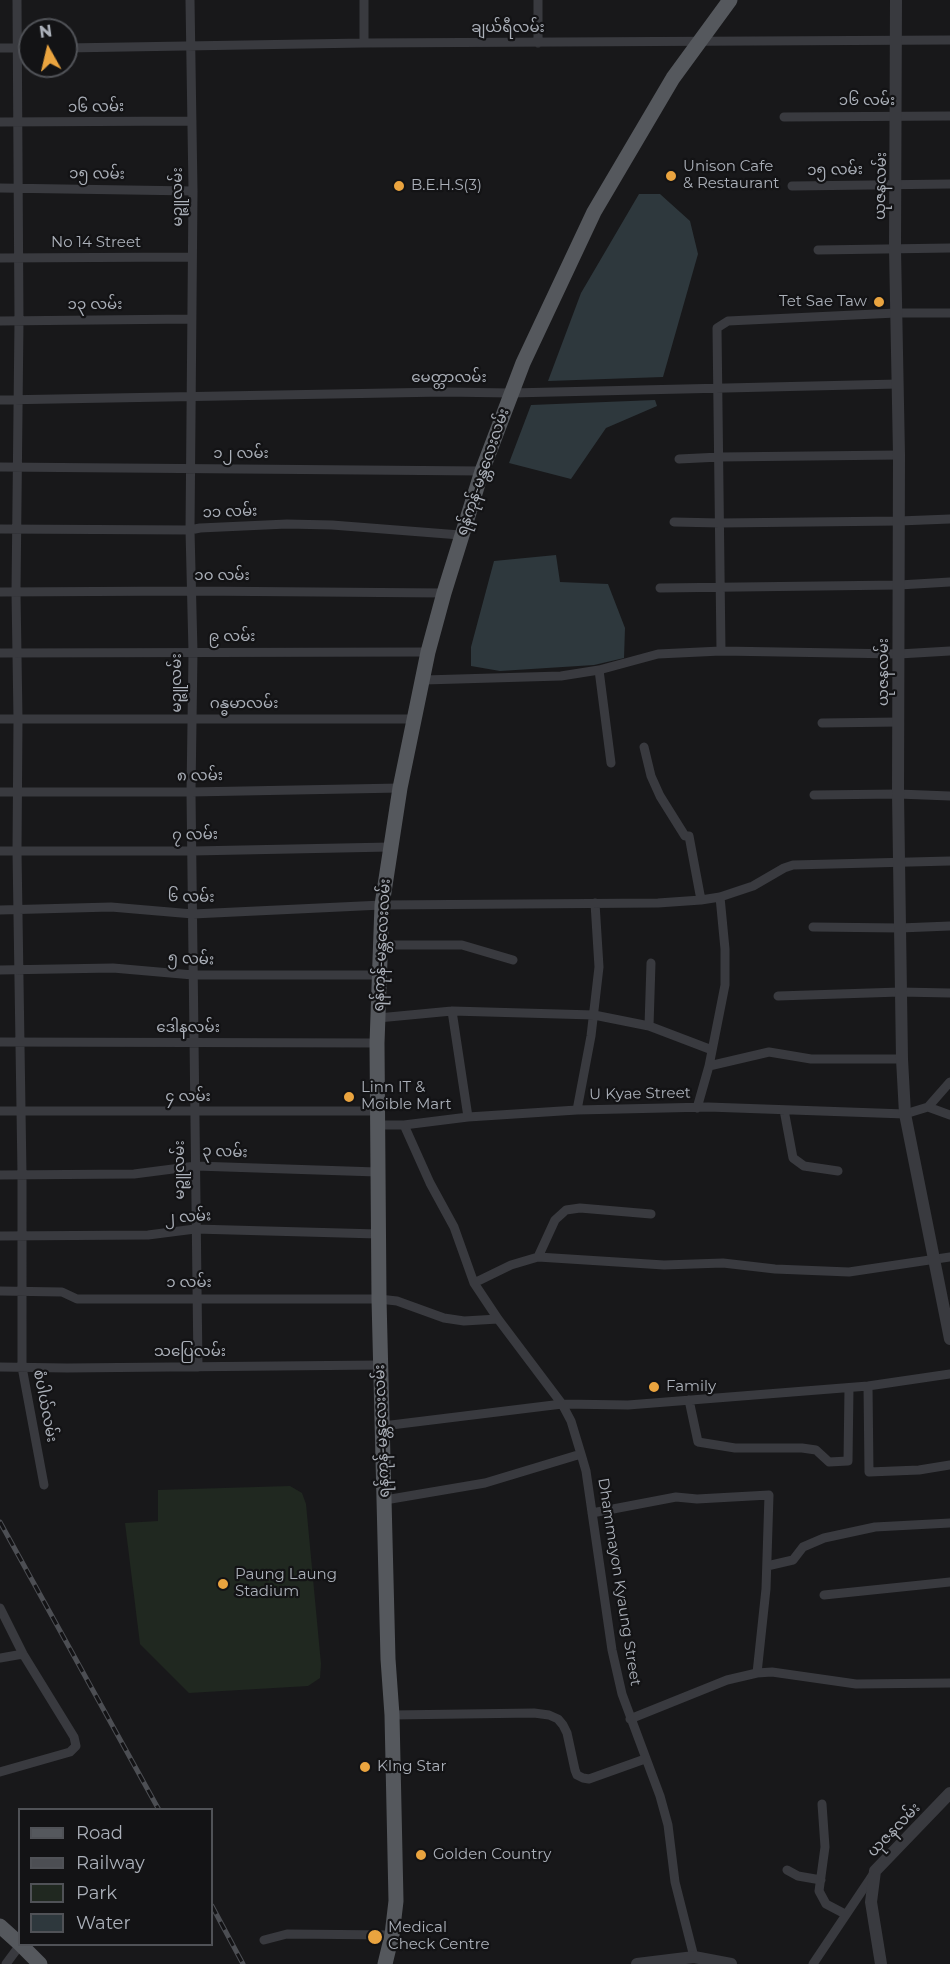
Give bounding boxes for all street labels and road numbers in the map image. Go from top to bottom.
street label: ချယ်ရီလမ်း [471,19,545,37]
street label: ၁၆ လမ်း [839,92,895,110]
street label: ၁၆ လမ်း [68,98,124,116]
street label: ယုဇနလမ်း [871,152,891,220]
street label: ၁၅ လမ်း [807,161,863,179]
street label: ၁၅ လမ်း [69,165,125,183]
street label: မဉ္ဇူလမ်း [169,167,187,227]
street label: No 14 Street [51,234,141,252]
street label: ၁၃ လမ်း [68,296,122,314]
street label: မေတ္တာလမ်း [411,369,487,387]
street label: ရန်ကုန်-မန္တလေးလမ်း [453,406,513,538]
street label: ၁၂ လမ်း [213,445,269,463]
street label: ၁၁ လမ်း [202,502,258,522]
street label: ၁၀ လမ်း [194,567,250,585]
street label: ၉ လမ်း [209,628,255,646]
street label: ယုဇနလမ်း [875,638,893,706]
street label: မဉ္ဇူလမ်း [168,653,186,713]
street label: ဂန္ဓမာလမ်း [210,695,278,713]
street label: ၈ လမ်း [177,767,223,785]
street label: ၇ လမ်း [172,826,218,844]
street label: ရန်ကုန်-မန္တလေးလမ်း [370,878,394,1012]
street label: ၆ လမ်း [167,888,215,906]
street label: ၅ လမ်း [167,949,215,969]
street label: ဒေါနလမ်း [156,1019,220,1037]
street label: U Kyae Street [589,1084,691,1104]
street label: ၄ လမ်း [165,1088,211,1106]
street label: မဉ္ဇူလမ်း [171,1140,189,1200]
street label: ၃ လမ်း [202,1142,248,1162]
street label: ၂ လမ်း [164,1207,212,1227]
street label: ၁ လမ်း [166,1274,212,1292]
street label: သပြေလမ်း [154,1343,226,1361]
street label: ရန်ကုန်-မန္တလေးလမ်း [371,1364,393,1498]
street label: စံပါယ်လမ်း [29,1368,61,1444]
street label: Dhammayon Kyaung Street [594,1477,644,1687]
street label: ယုဇနလမ်း [864,1799,924,1861]

